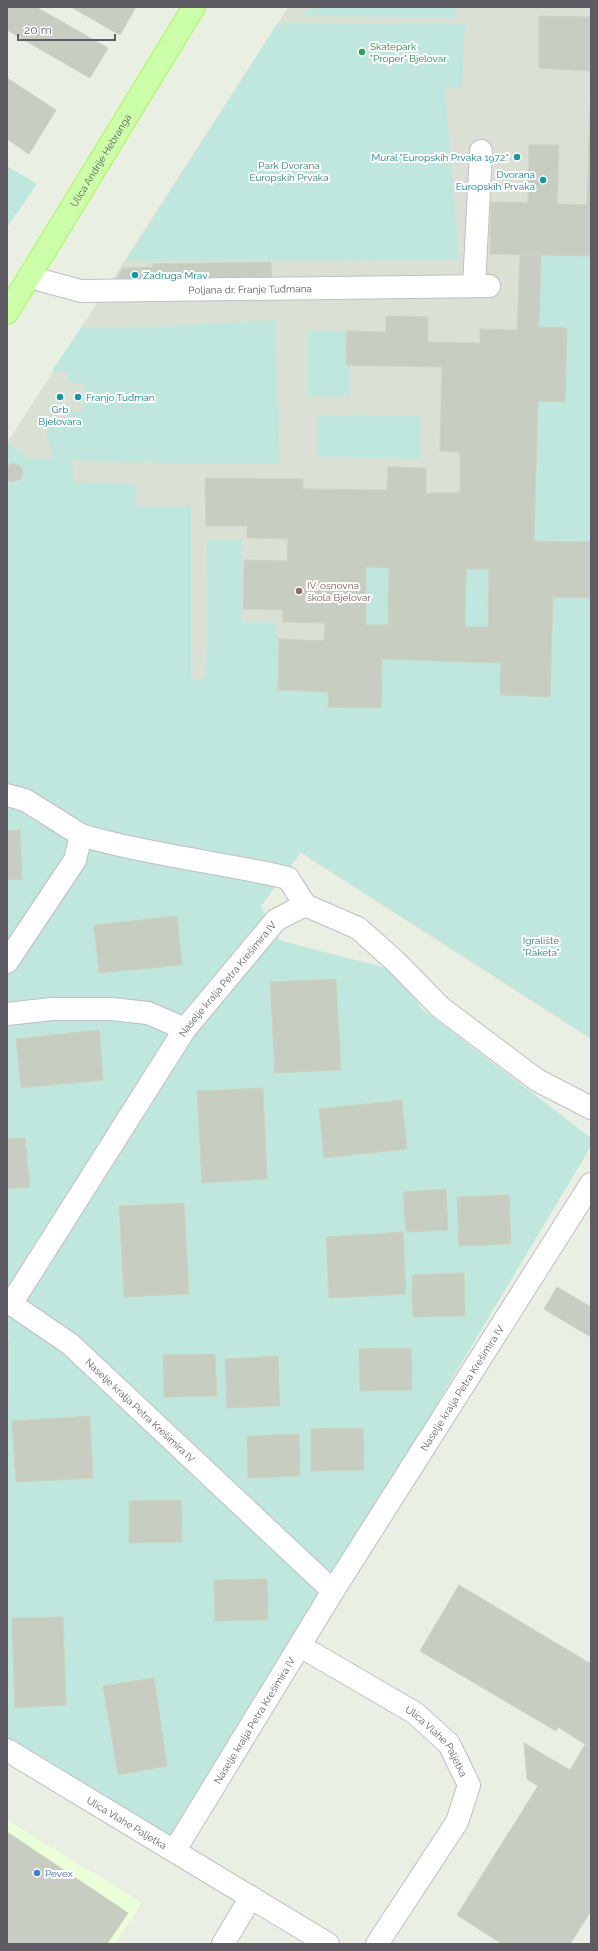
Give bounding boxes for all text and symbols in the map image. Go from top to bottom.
scale bar [18,16,115,42]
text: 20 m [24,23,52,37]
place label: Skatepark "Proper" Bjelovar [370,41,447,64]
marker: Skatepark "Proper" Bjelovar [357,47,367,57]
street label: Ulica Andrije Hebranga [68,112,133,209]
place label: Mural "Europskih Prvaka 1972." [371,152,509,163]
marker: Mural "Europskih Prvaka 1972." [512,152,522,162]
park label: Park Dvorana Europskih Prvaka [249,160,329,183]
place label: Dvorana Europskih Prvaka [456,169,535,192]
marker: Dvorana Europskih Prvaka [538,175,548,185]
marker: Zadruga Mrav [130,270,140,280]
place label: Zadruga Mrav [143,270,208,281]
street label: Poljana dr. Franje Tuđmana [188,283,312,296]
marker: Grb Bjelovara [55,392,65,402]
marker: Franjo Tuđman [73,392,83,402]
place label: Franjo Tuđman [86,392,155,403]
place label: Grb Bjelovara [39,404,81,427]
place label: IV. osnovna škola Bjelovar [307,580,371,603]
marker: IV. osnovna škola Bjelovar [294,586,304,596]
street label: Naselje kralja Petra Krešimira IV [177,919,279,1039]
park label: Igralište "Raketa" [522,935,560,958]
street label: Naselje kralja Petra Krešimira IV [418,1323,506,1453]
street label: Naselje kralja Petra Krešimira IV [83,1357,197,1465]
street label: Naselje kralja Petra Krešimira IV [212,1655,297,1786]
street label: Ulica Vlahe Paljetka [404,1704,469,1779]
street label: Ulica Vlahe Paljetka [85,1794,169,1851]
marker: Pevex [32,1868,42,1878]
place label: Pevex [45,1868,73,1879]

